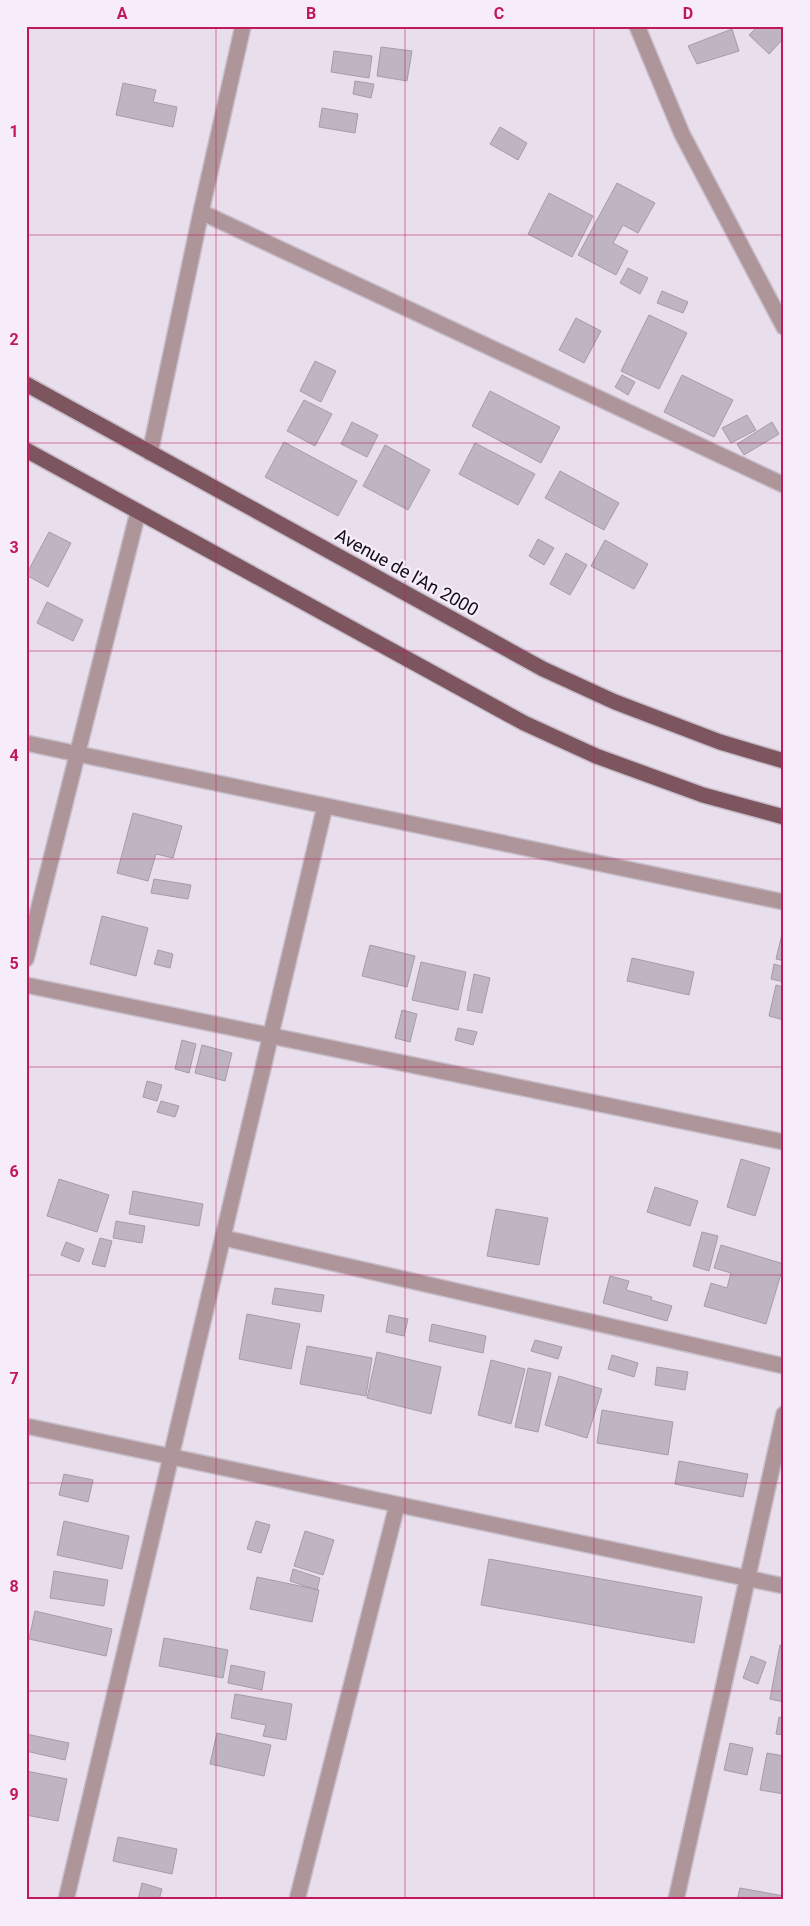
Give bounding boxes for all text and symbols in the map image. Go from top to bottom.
text: A [117,4,128,23]
text: B [306,4,316,23]
text: C [494,4,504,23]
text: D [683,4,693,23]
text: 1 [9,122,19,141]
text: 2 [9,330,19,349]
street label: Avenue de l'An 2000 [332,524,482,620]
text: 3 [9,538,19,557]
text: 4 [9,746,19,765]
text: 5 [9,954,19,973]
text: 6 [9,1162,19,1181]
text: 7 [9,1369,19,1388]
text: 8 [9,1577,19,1596]
text: 9 [9,1785,19,1804]

